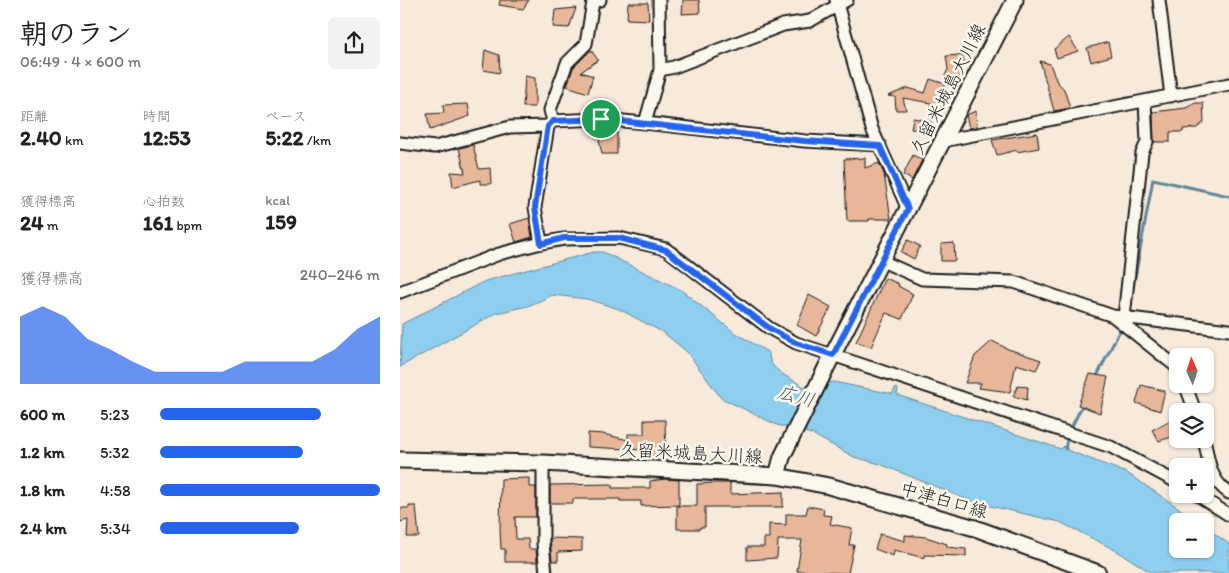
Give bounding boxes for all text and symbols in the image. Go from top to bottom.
text: 朝のラン [20,16,132,50]
button: share [328,17,380,69]
street label: 久留米城島大川線 [906,20,990,158]
text: 06:49 · 4 × 600 m [20,52,141,71]
pin [580,98,622,140]
icon: arrive [587,105,615,133]
text: 距離 [20,108,48,125]
text: 時間 [143,108,171,125]
text: ペース [265,108,307,125]
text: 2.40 [20,125,62,150]
text: 12:53 [143,125,191,150]
text: 5:22 [265,125,304,150]
text: km [62,132,83,149]
text: /km [304,132,331,149]
text: kcal [265,192,290,209]
text: 獲得標高 [20,193,76,210]
text: 心拍数 [143,193,185,210]
text: 159 [265,209,297,234]
text: 24 [20,210,44,235]
text: 161 [143,210,173,235]
text: m [44,217,59,234]
text: bpm [173,217,202,234]
text: 240–246 m [300,265,380,284]
text: 獲得標高 [20,269,84,288]
north arrow [1169,348,1214,392]
map controls [1169,348,1214,558]
water label: 広川 [775,380,817,412]
button: layers [1169,403,1214,448]
text: 600 m [20,405,65,424]
text: 5:23 [100,405,129,424]
street label: 久留米城島大川線 [619,438,763,468]
text: 1.2 km [20,443,65,462]
text: 5:32 [100,443,129,462]
button: + [1169,458,1214,503]
street label: 中津白口線 [898,477,990,523]
text: 1.8 km [20,481,65,500]
text: 4:58 [100,481,131,500]
button: − [1169,513,1214,558]
text: 2.4 km [20,519,67,538]
text: 5:34 [100,519,131,538]

